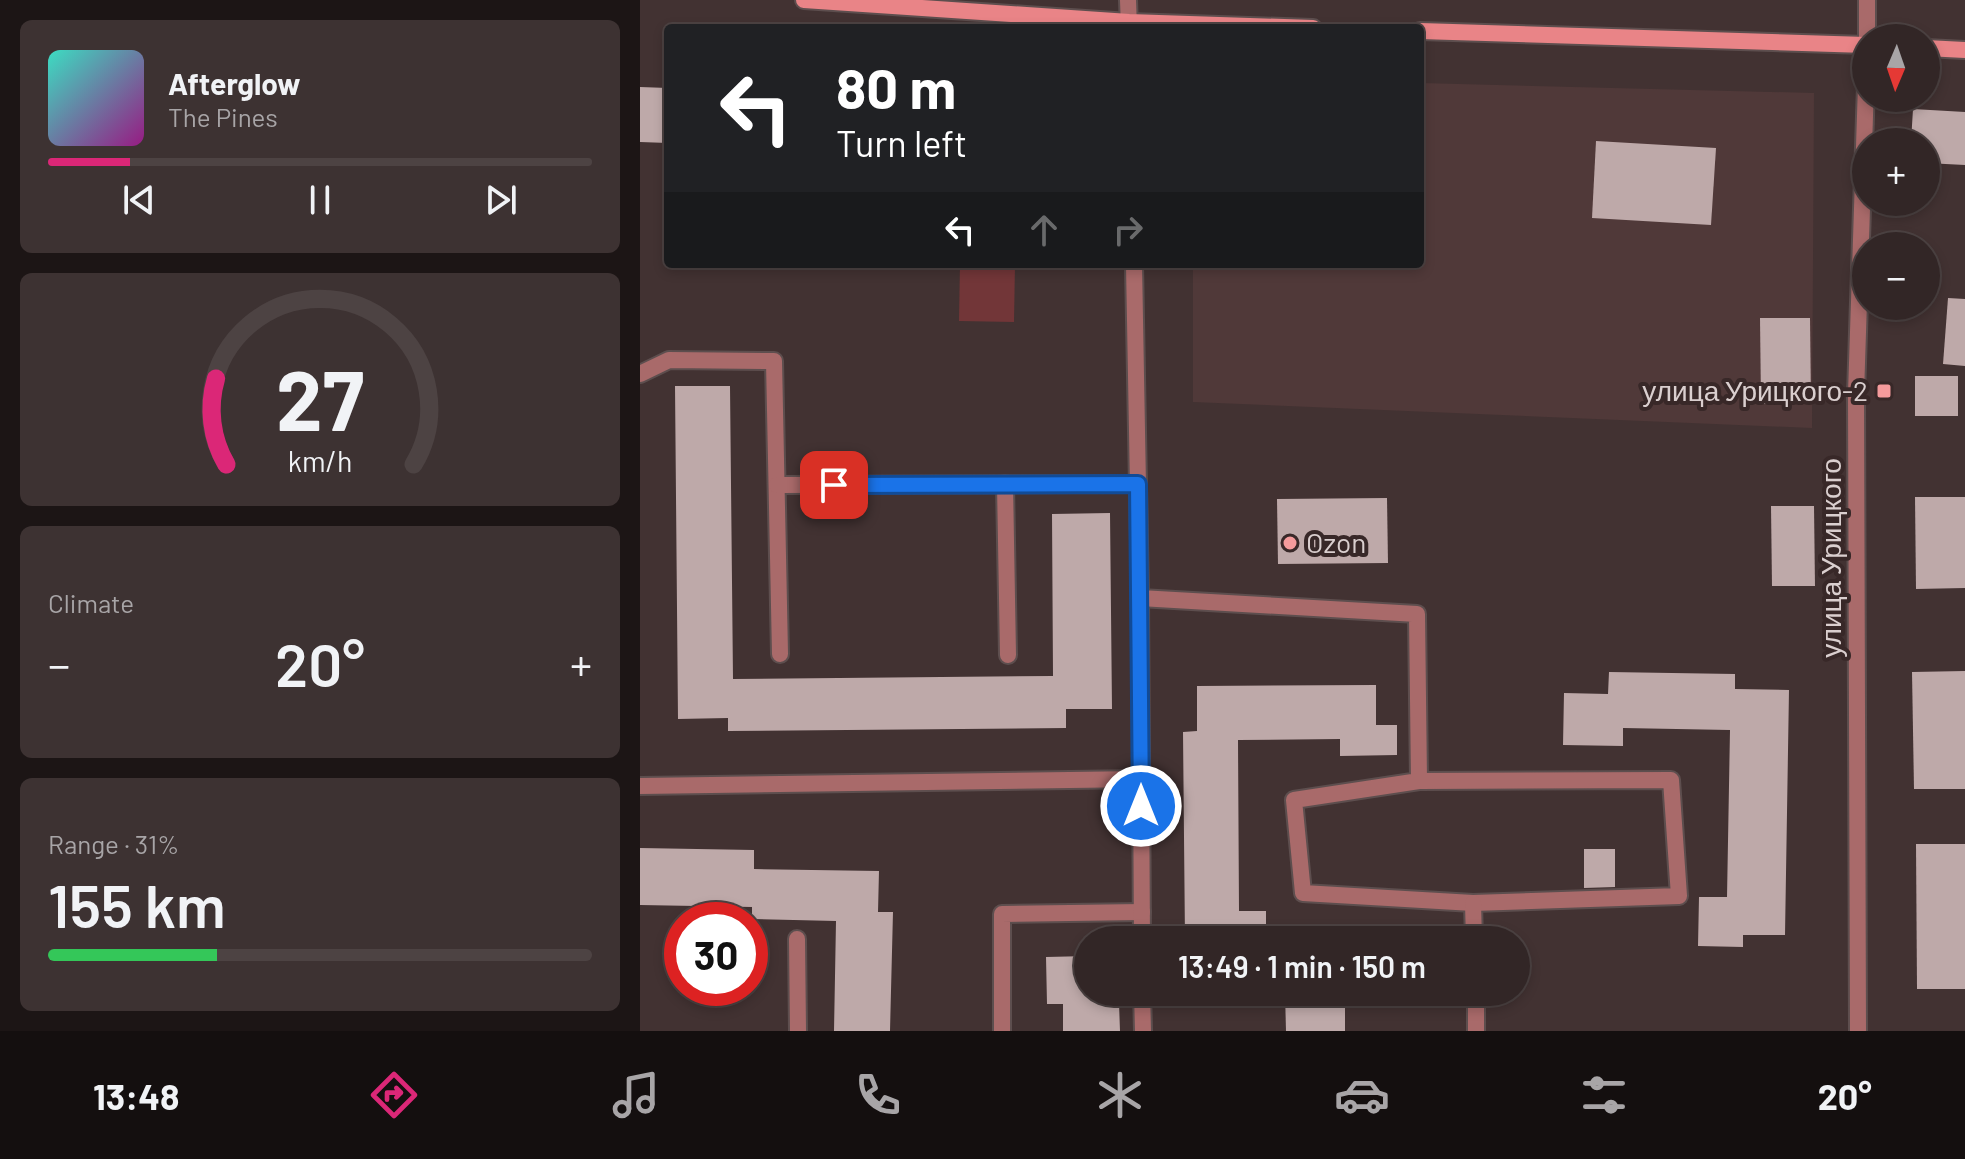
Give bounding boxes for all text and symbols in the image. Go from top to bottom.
north arrow [1852,24,1940,112]
map controls [1852,24,1940,320]
text: 80 m [836,53,956,120]
icon: left [704,56,808,160]
text: Afterglow [168,65,301,101]
text: The Pines [168,101,278,132]
text: Turn left [836,121,967,164]
button: + [1852,128,1940,216]
icon: previous [117,178,161,222]
icon: pause [298,178,342,222]
icon: next [479,178,523,222]
icon: left [938,208,982,252]
icon: ahead [1022,208,1066,252]
icon: right [1106,208,1150,252]
button: − [1852,232,1940,320]
text: 27 [276,348,364,448]
place label: улица Урицкого-2 [1642,373,1868,407]
marker: улица Урицкого-2 [1875,382,1893,400]
text: km/h [288,443,352,478]
pin [800,451,868,519]
street label: улица Урицкого [1813,458,1847,658]
icon: arrive [812,463,856,507]
place label: Ozon [1306,525,1366,559]
marker: Ozon [1281,534,1299,552]
text: Climate [48,587,134,618]
text: 20° [275,627,365,699]
text: − [48,637,70,690]
text: + [570,637,592,690]
position arrow [1099,764,1183,848]
text: Range · 31% [48,828,179,859]
text: 155 km [48,868,226,940]
speed limit sign: 30 [664,902,768,1006]
text: 13:49 · 1 min · 150 m [1178,948,1426,984]
icon: directions [366,1067,422,1123]
icon: music [608,1067,664,1123]
icon: phone [850,1067,906,1123]
icon: climate [1092,1067,1148,1123]
icon: car [1334,1067,1390,1123]
icon: filters [1576,1067,1632,1123]
text: 13:48 [93,1074,180,1117]
text: 20° [1818,1074,1872,1117]

